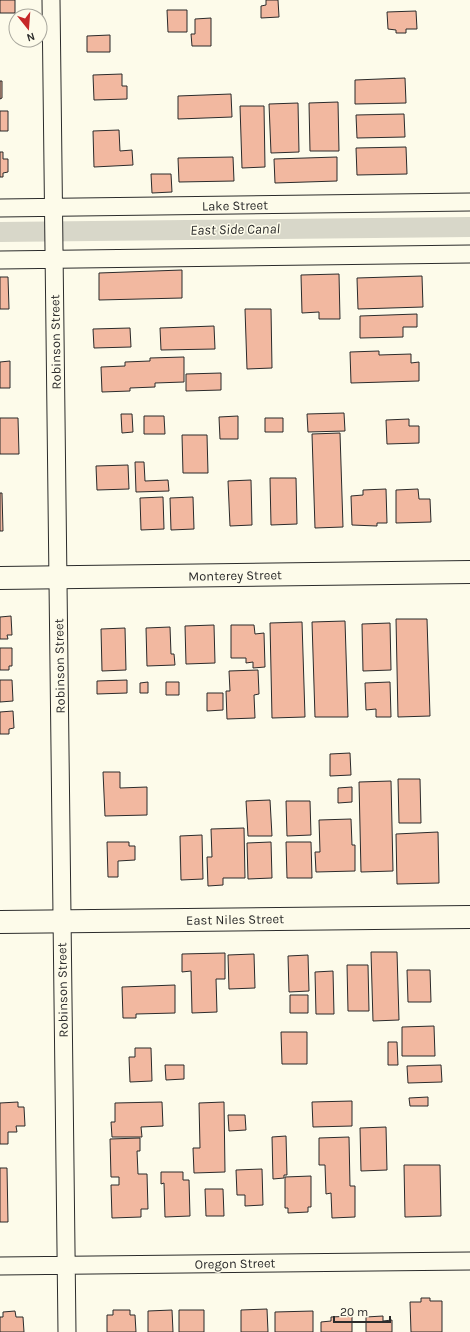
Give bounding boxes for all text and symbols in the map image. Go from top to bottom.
north arrow [8,8,48,48]
text: N [25,30,36,44]
street label: Lake Street [202,197,268,214]
water label: East Side Canal [190,220,281,239]
street label: Robinson Street [47,294,64,390]
street label: Monterey Street [188,567,282,584]
street label: Robinson Street [51,618,68,714]
street label: East Niles Street [186,911,284,928]
street label: Robinson Street [54,942,71,1038]
street label: Oregon Street [194,1255,276,1272]
scale bar [334,1298,390,1324]
text: 20 m [340,1305,368,1319]

